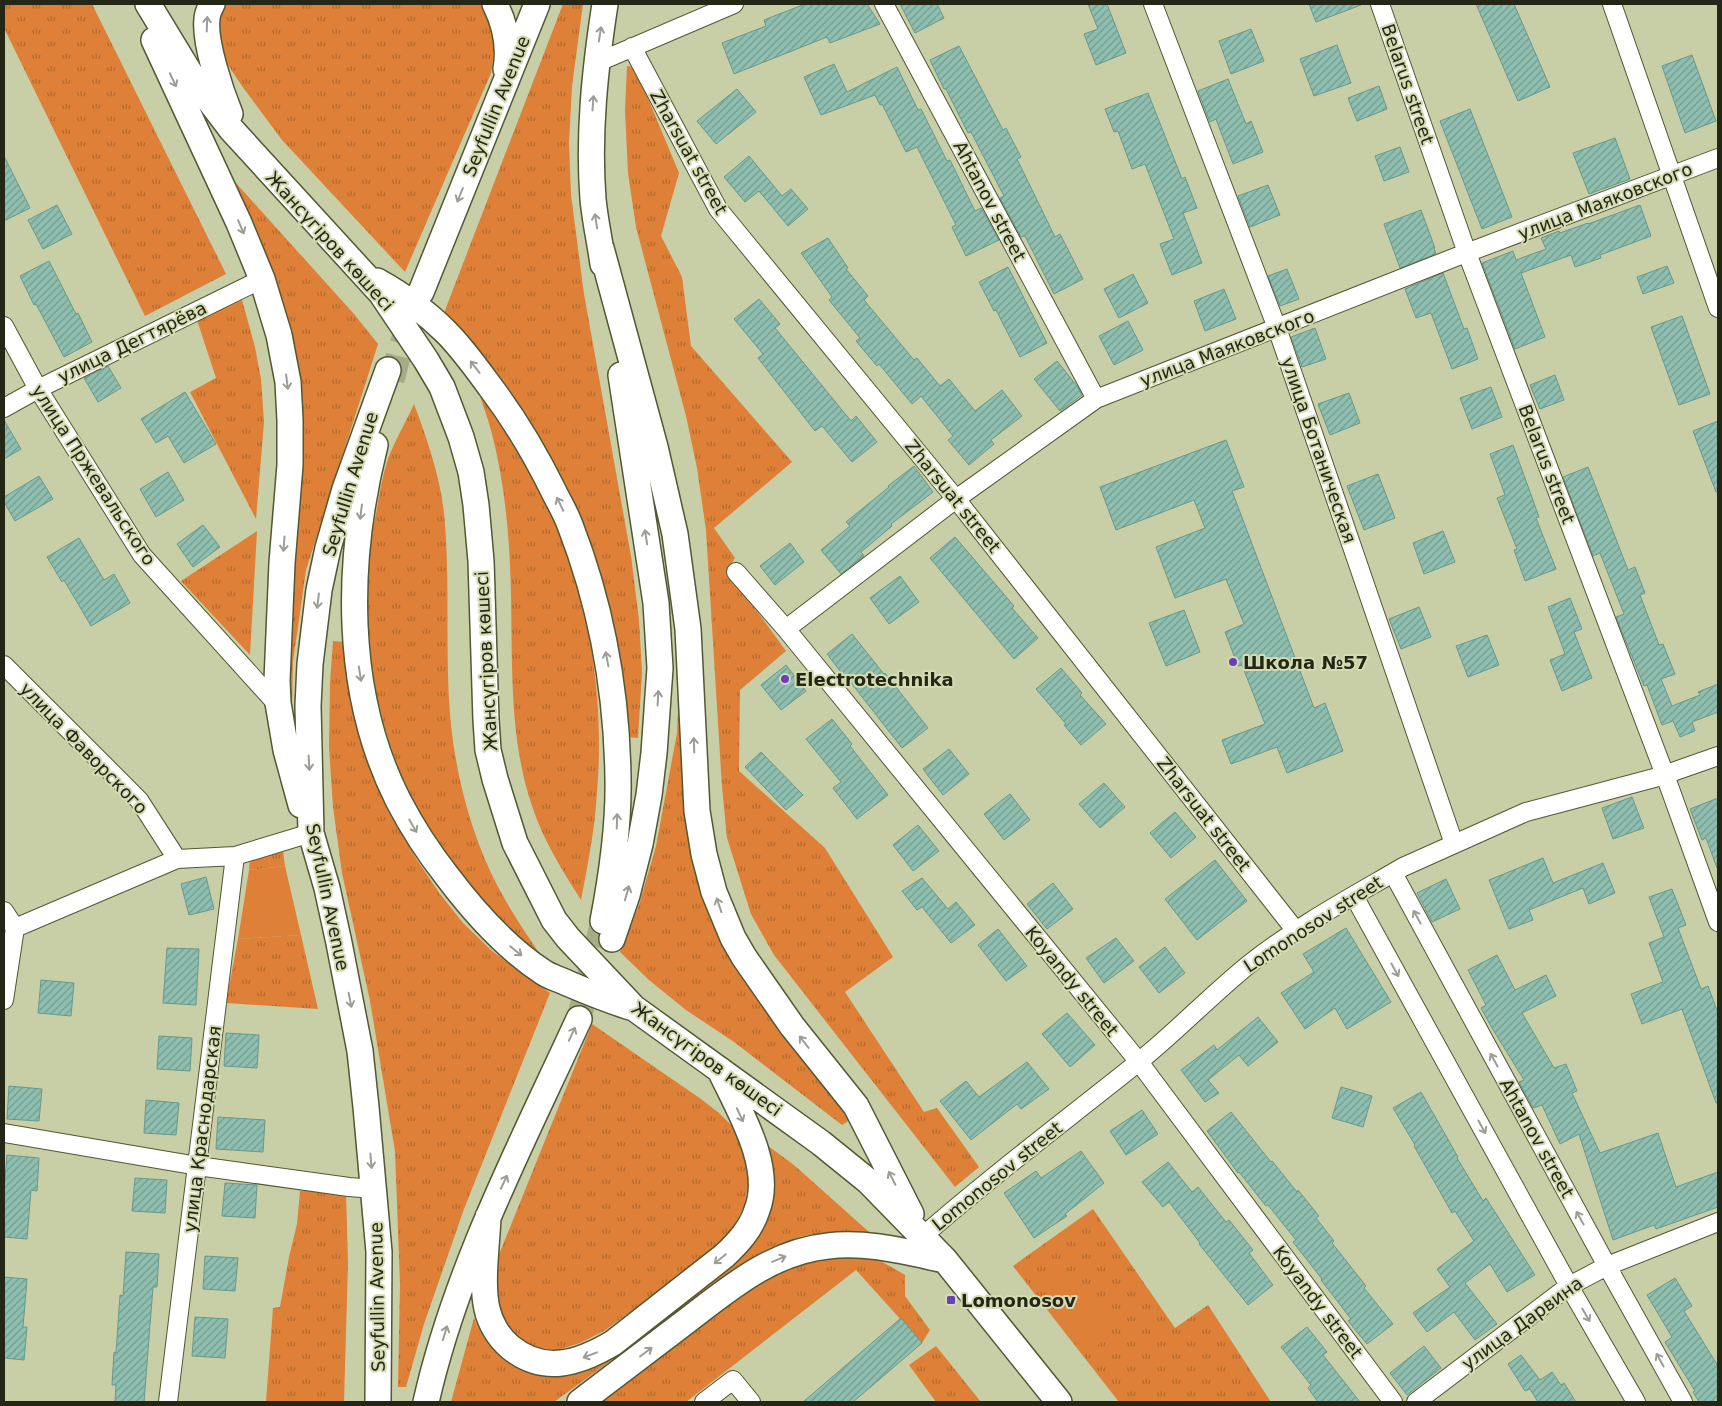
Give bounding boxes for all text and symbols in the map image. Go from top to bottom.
one-way arrow [203,16,212,32]
street label: Belarus street [1378,21,1438,147]
one-way arrow [596,26,606,42]
street label: Seyfullin Avenue [458,33,534,179]
one-way arrow [168,72,178,87]
street label: Zharsuat street [646,86,732,218]
one-way arrow [589,95,598,111]
street label: Ahtanov street [949,137,1031,265]
street label: улица Маяковского [1515,158,1695,244]
street label: Жансүгіров көшесі [262,167,398,315]
one-way arrow [455,187,464,202]
one-way arrow [591,213,601,229]
one-way arrow [236,219,246,234]
street label: улица Дегтярёва [54,297,210,387]
street label: улица Маяковского [1137,305,1317,391]
street label: улица Ботаническая [1277,354,1361,546]
one-way arrow [469,360,480,373]
one-way arrow [283,374,293,390]
street label: улица Пржевальского [28,381,160,569]
street label: Belarus street [1515,401,1579,527]
street label: Seyfullin Avenue [318,409,382,559]
street label: Zharsuat street [901,435,1005,557]
one-way arrow [555,497,564,512]
one-way arrow [356,504,366,520]
one-way arrow [641,529,651,545]
one-way arrow [279,536,288,552]
street label: Жансүгіров көшесі [471,570,501,752]
one-way arrow [313,592,323,608]
one-way arrow [602,652,611,668]
place label: Школа №57 [1243,652,1368,673]
marker: Школа №57 [1227,656,1239,668]
one-way arrow [355,666,365,682]
place label: Electrotechnika [795,669,954,690]
marker: Electrotechnika [779,673,791,685]
street label: улица Фаворского [16,678,152,818]
one-way arrow [654,691,663,707]
one-way arrow [690,737,699,753]
street label: Zharsuat street [1153,753,1255,875]
one-way arrow [304,754,314,770]
one-way arrow [612,813,621,829]
one-way arrow [408,819,418,834]
street label: Seyfullin Avenue [302,822,354,972]
street label: Lomonosov street [1240,871,1386,977]
one-way arrow [623,885,633,901]
one-way arrow [713,897,723,913]
one-way arrow [1411,910,1421,925]
street label: Koyandy street [1021,922,1123,1040]
one-way arrow [509,945,522,956]
one-way arrow [1390,962,1400,976]
one-way arrow [346,991,356,1007]
street label: Жансүгіров көшесі [628,998,786,1120]
street label: улица Краснодарская [179,1024,225,1234]
one-way arrow [568,1027,577,1042]
one-way arrow [799,1036,810,1049]
one-way arrow [1489,1053,1499,1067]
street label: Ahtanov street [1496,1075,1578,1201]
one-way arrow [735,1107,745,1122]
street label: Lomonosov street [928,1117,1066,1235]
one-way arrow [1477,1120,1487,1134]
one-way arrow [366,1153,376,1169]
one-way arrow [887,1170,897,1185]
one-way arrow [500,1175,510,1190]
one-way arrow [1575,1211,1585,1225]
street label: Seyfullin Avenue [365,1222,389,1372]
street label: Koyandy street [1269,1242,1367,1362]
one-way arrow [714,1254,727,1265]
one-way arrow [771,1254,786,1263]
street label: улица Дарвина [1457,1272,1587,1374]
place label: Lomonosov [961,1290,1076,1311]
marker: Lomonosov [945,1294,957,1306]
one-way arrow [1581,1308,1591,1322]
one-way arrow [440,1325,450,1341]
one-way arrow [639,1346,652,1357]
one-way arrow [582,1351,598,1360]
one-way arrow [1654,1353,1664,1367]

